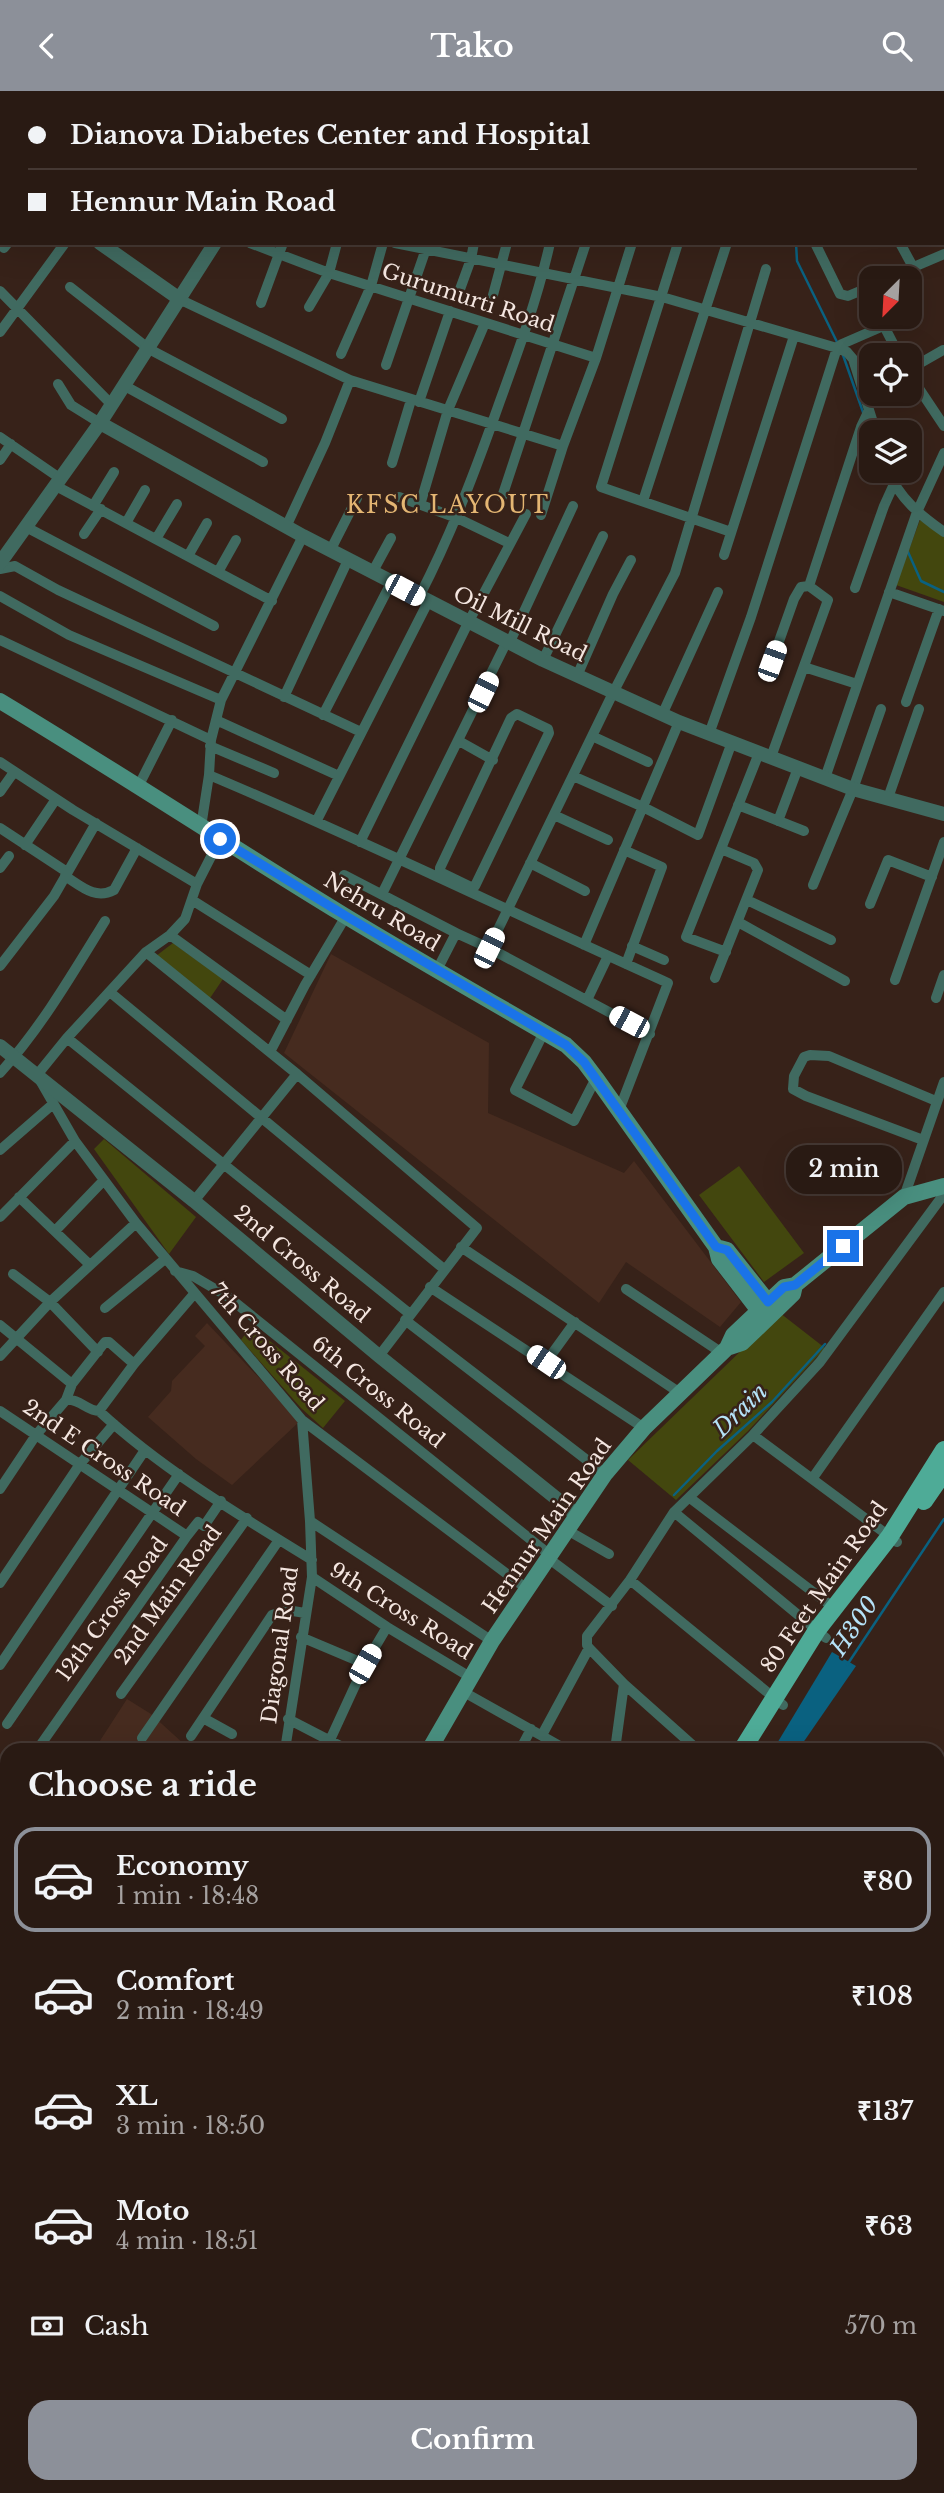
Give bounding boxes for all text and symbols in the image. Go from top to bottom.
text: Tako [430,26,514,66]
icon: back [28,27,66,65]
icon: search [878,27,916,65]
text: Dianova Diabetes Center and Hospital [70,119,590,151]
text: Hennur Main Road [70,186,336,218]
street label: Gurumurti Road [378,258,558,338]
north arrow [859,266,922,329]
map controls [859,266,922,483]
button: locate [859,343,922,406]
button: layers [859,420,922,483]
district label: KFSC LAYOUT [346,491,550,519]
car [382,571,429,609]
street label: Oil Mill Road [449,580,591,668]
car [755,638,790,684]
car [465,669,502,715]
route start [204,823,236,855]
street label: Nehru Road [319,867,445,957]
car [471,925,508,971]
car [606,1003,653,1041]
callout: 2 min [785,1145,901,1193]
text: 2 min [809,1155,879,1183]
street label: 2nd Cross Road [229,1200,375,1328]
route end [827,1230,859,1262]
street label: 7th Cross Road [205,1278,329,1416]
street label: 6th Cross Road [306,1331,450,1453]
car [523,1342,570,1382]
water label: Drain [706,1377,773,1443]
street label: 2nd E Cross Road [18,1394,190,1522]
street label: Hennur Main Road [477,1434,617,1618]
street label: 80 Feet Main Road [755,1496,893,1678]
street label: 2nd Main Road [109,1520,227,1670]
street label: 12th Cross Road [51,1532,173,1686]
street label: 9th Cross Road [325,1557,477,1665]
street label: Diagonal Road [256,1565,304,1725]
water label: H300 [824,1591,884,1662]
car [346,1641,385,1687]
text: Choose a ride [28,1765,257,1805]
icon: car [32,1848,95,1911]
text: Economy [116,1850,249,1882]
text: ₹80 [863,1865,913,1897]
text: 1 min · 18:48 [116,1882,259,1910]
icon: car [32,1963,95,2026]
text: Comfort [116,1965,234,1997]
text: ₹108 [851,1980,913,2012]
text: 2 min · 18:49 [116,1997,264,2025]
icon: car [32,2078,95,2141]
text: XL [116,2080,158,2112]
text: ₹137 [857,2095,913,2127]
text: 3 min · 18:50 [116,2112,265,2140]
icon: car [32,2193,95,2256]
text: Moto [116,2195,189,2227]
text: ₹63 [864,2210,913,2242]
text: 4 min · 18:51 [116,2227,258,2255]
icon: cash [28,2307,66,2345]
text: Cash [84,2310,149,2342]
text: 570 m [845,2312,917,2340]
button: Confirm [28,2400,917,2480]

